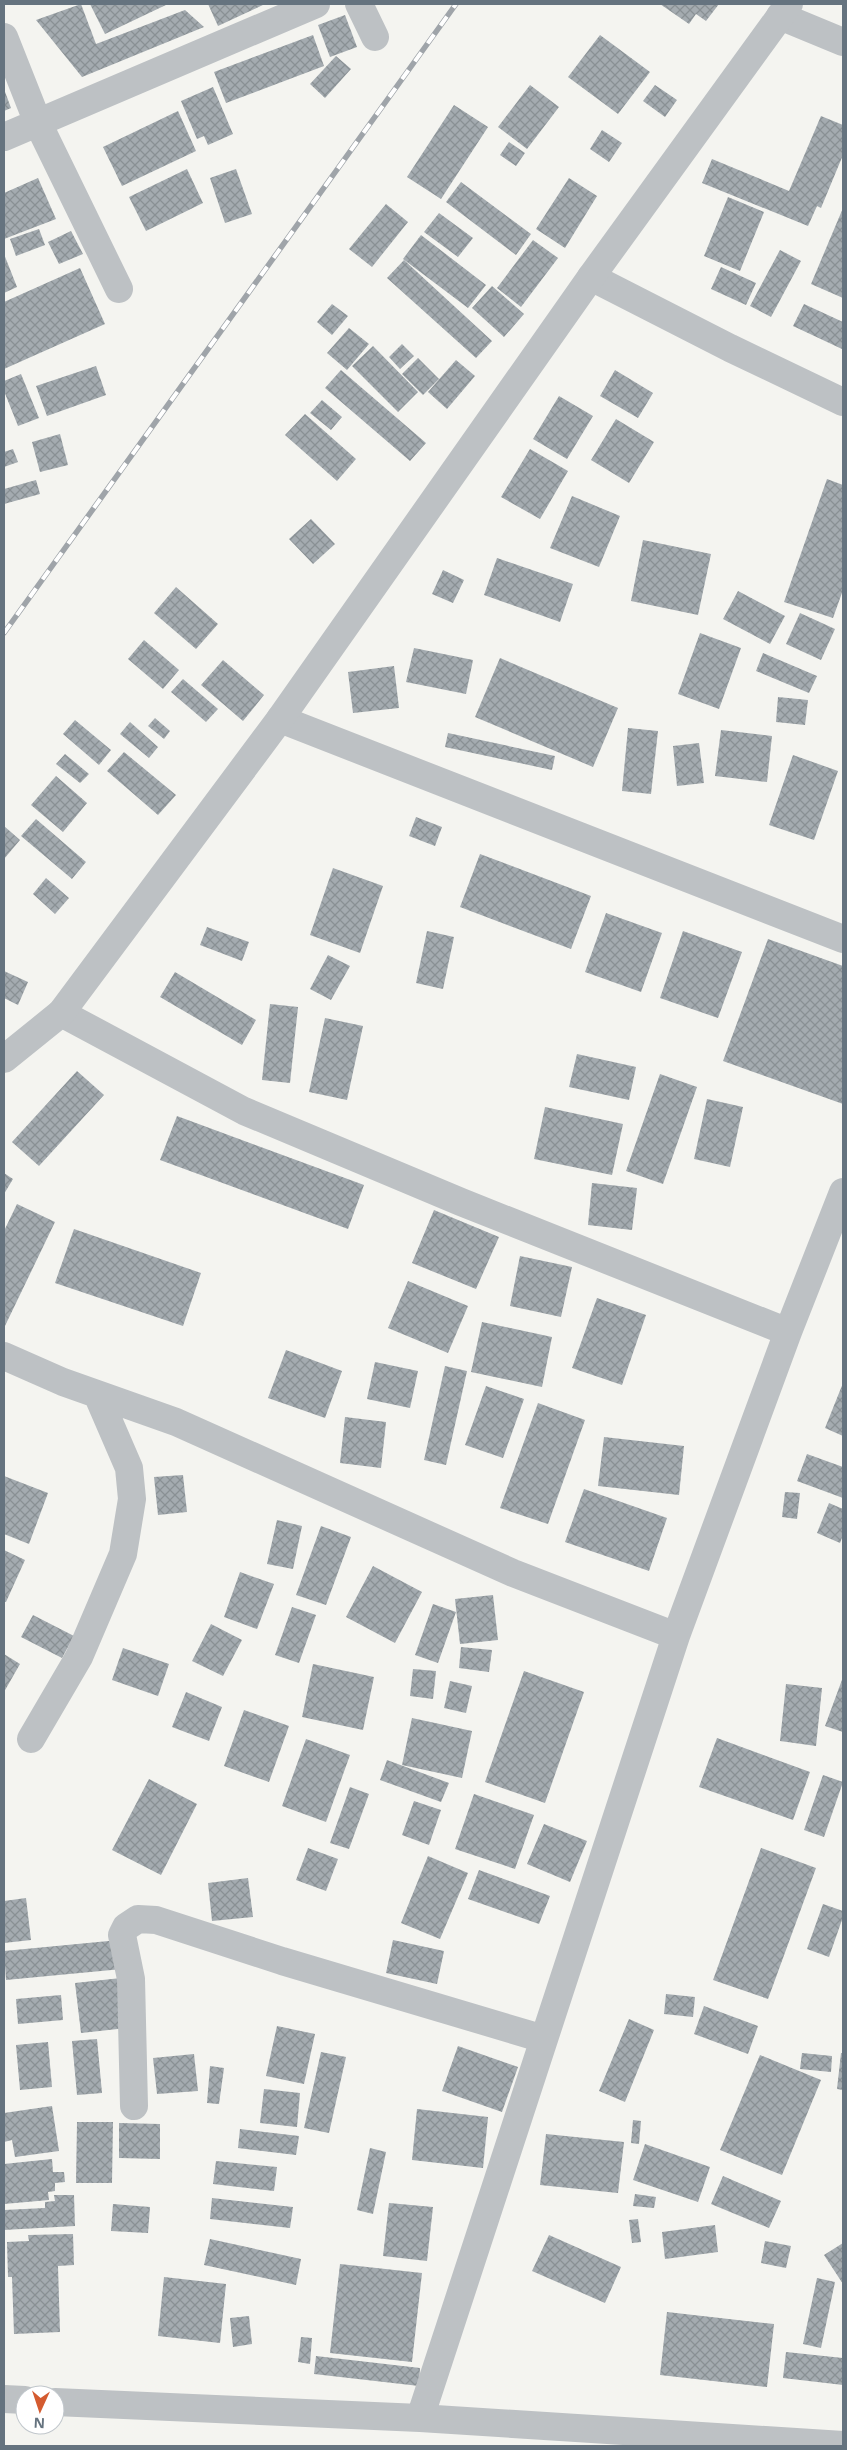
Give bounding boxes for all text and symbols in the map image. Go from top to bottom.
north arrow [15,2385,65,2435]
text: N [33,2414,45,2433]

